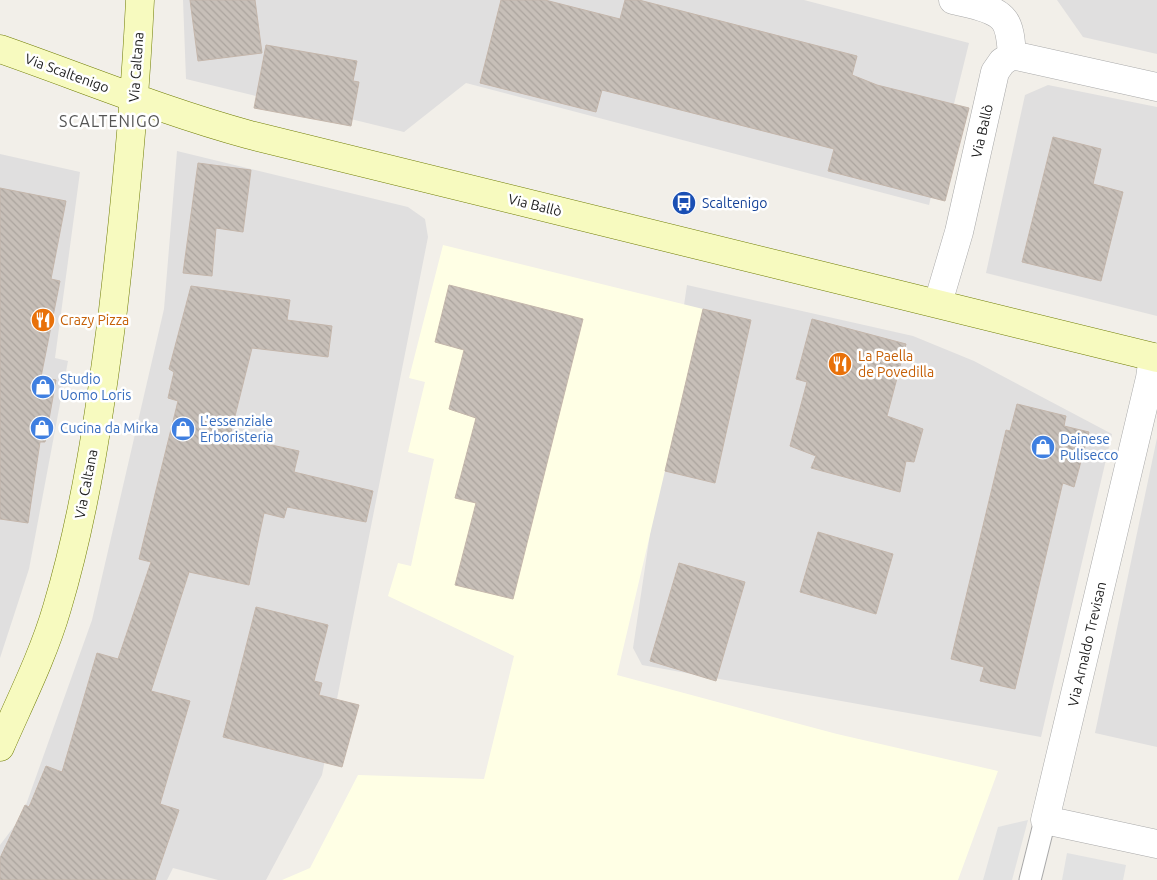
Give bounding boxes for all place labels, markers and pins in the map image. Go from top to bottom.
bus stop icon: Scaltenigo [671,190,697,216]
place label: Scaltenigo [702,195,768,211]
restaurant icon: Crazy Pizza [30,307,56,333]
place label: Crazy Pizza [60,312,129,328]
place label: La Paella de Povedilla [858,348,934,380]
restaurant icon: La Paella de Povedilla [827,351,853,377]
place label: Studio Uomo Loris [60,371,131,403]
shop icon: Studio Uomo Loris [30,374,56,400]
place label: L'essenziale Erboristeria [200,413,273,445]
shop icon: Cucina da Mirka [29,415,55,441]
shop icon: L'essenziale Erboristeria [170,416,196,442]
place label: Cucina da Mirka [60,420,158,436]
place label: Dainese Pulisecco [1060,431,1118,463]
shop icon: Dainese Pulisecco [1030,434,1056,460]

